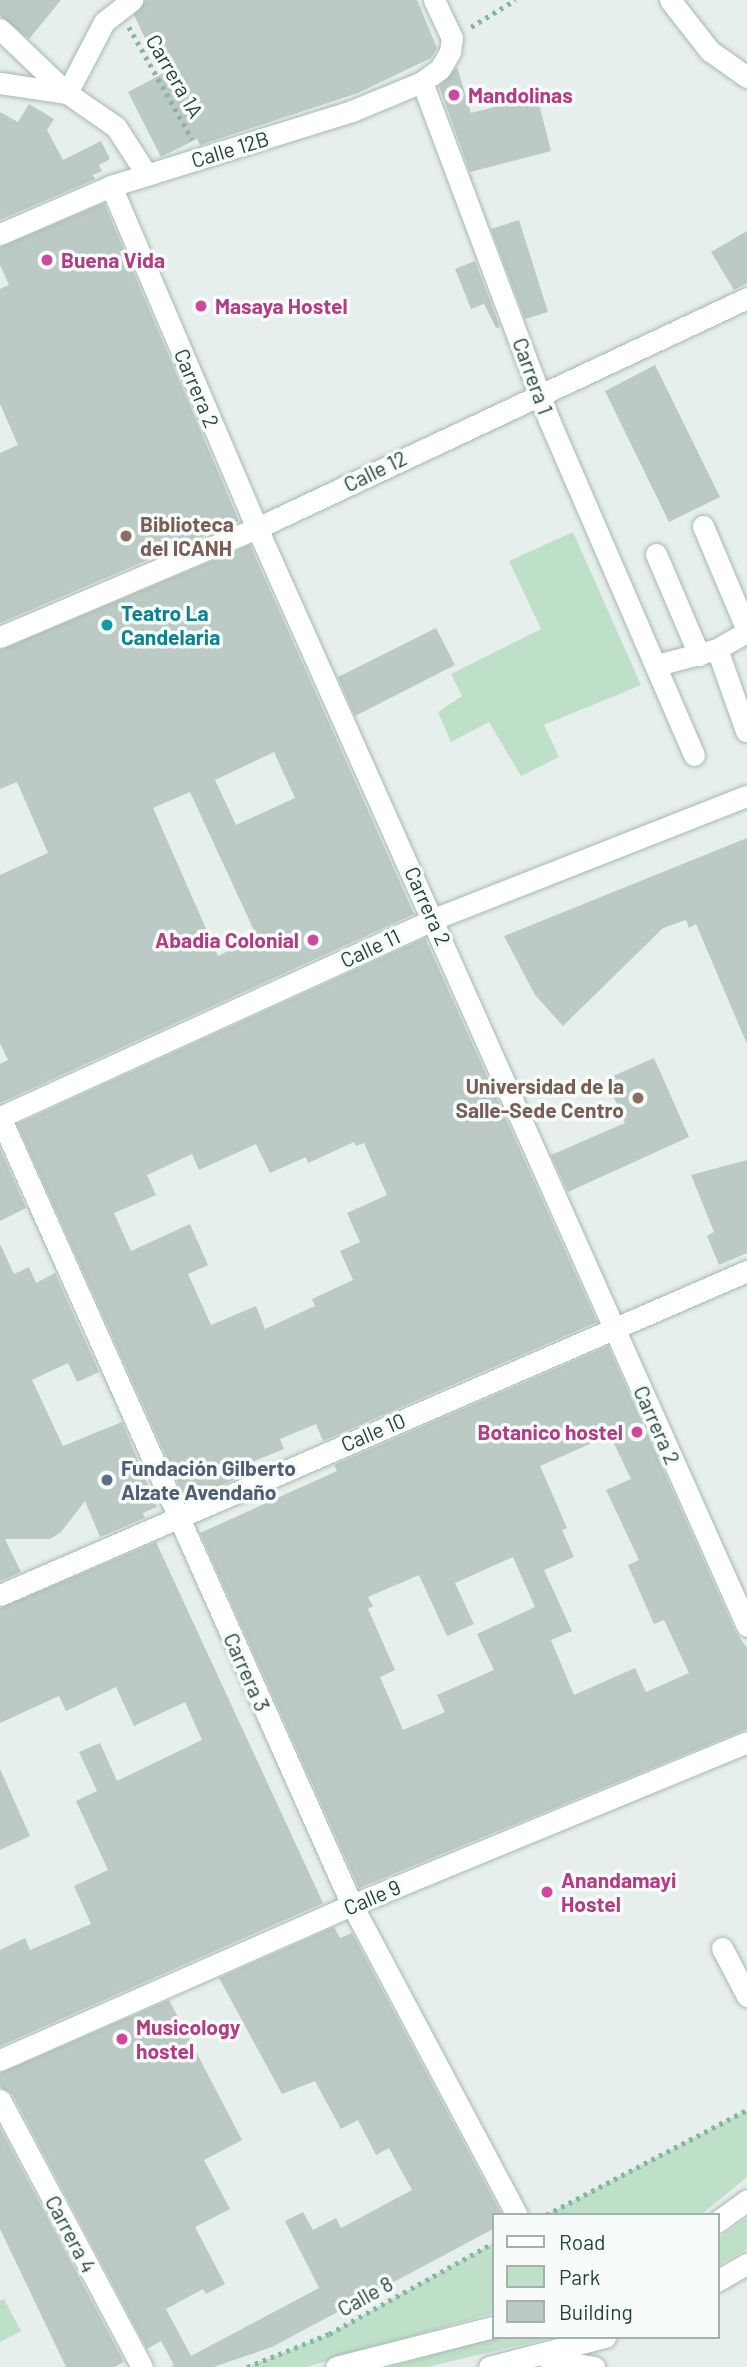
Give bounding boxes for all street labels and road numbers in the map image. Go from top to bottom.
street label: Carrera 1A [141,30,209,122]
street label: Calle 12B [188,125,272,173]
street label: Carrera 1 [508,334,558,418]
street label: Carrera 2 [169,345,225,431]
street label: Calle 12 [339,445,411,497]
street label: Carrera 2 [400,863,456,949]
street label: Calle 11 [336,923,404,973]
street label: Carrera 2 [629,1382,685,1468]
street label: Calle 10 [337,1407,409,1457]
street label: Carrera 3 [219,1629,275,1715]
street label: Calle 9 [340,1874,404,1920]
street label: Carrera 4 [40,2191,102,2277]
street label: Calle 8 [333,2271,397,2321]

